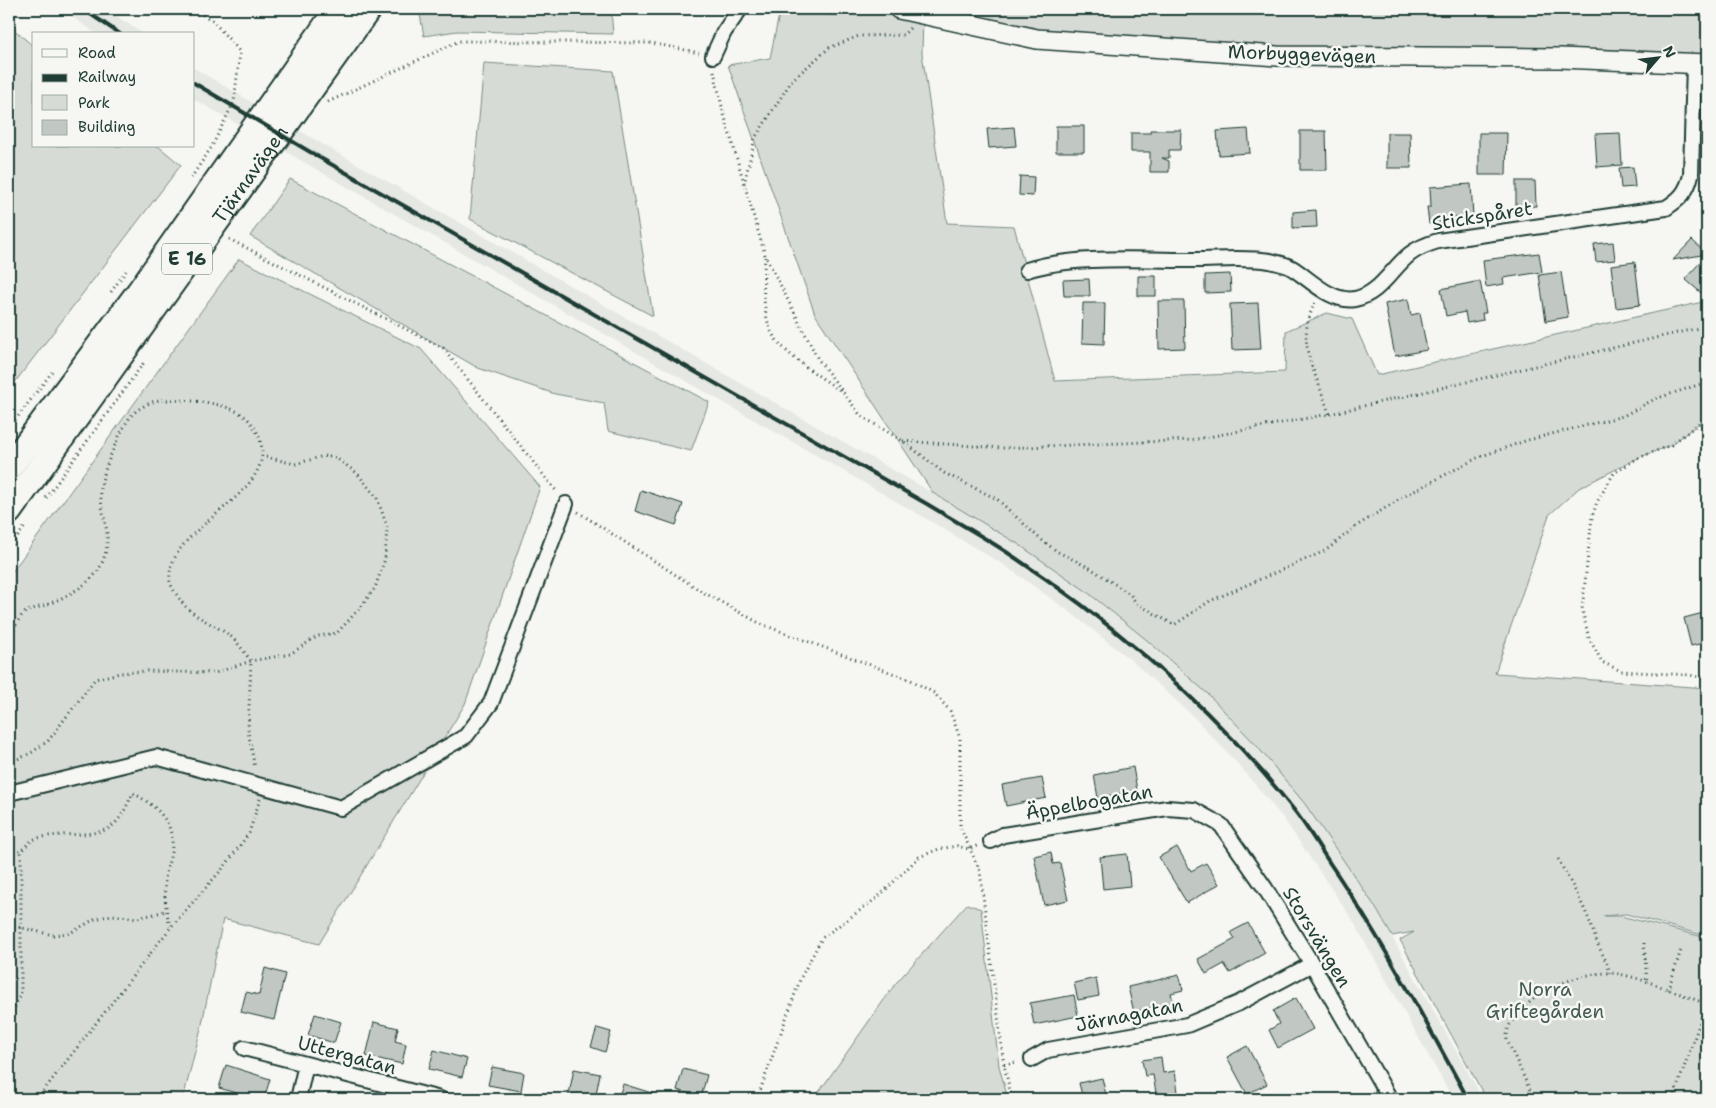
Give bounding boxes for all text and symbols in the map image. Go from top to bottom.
legend [32,32,195,148]
north arrow [1634,32,1684,82]
street label: Morbyggevägen [1227,39,1377,69]
text: Road [78,43,116,63]
text: N [1659,43,1680,61]
text: Railway [78,67,136,87]
text: Park [78,93,110,113]
text: Building [78,117,135,137]
street label: Tjärnavägen [206,120,293,228]
street label: Stickspåret [1430,196,1534,236]
road number: E 16 [162,243,212,274]
street label: Äppelbogatan [1023,779,1155,825]
street label: Storsvängen [1277,882,1357,992]
park label: Norra Griftegården [1486,977,1604,1024]
street label: Järnagatan [1073,992,1185,1038]
street label: Uttergatan [295,1030,399,1080]

